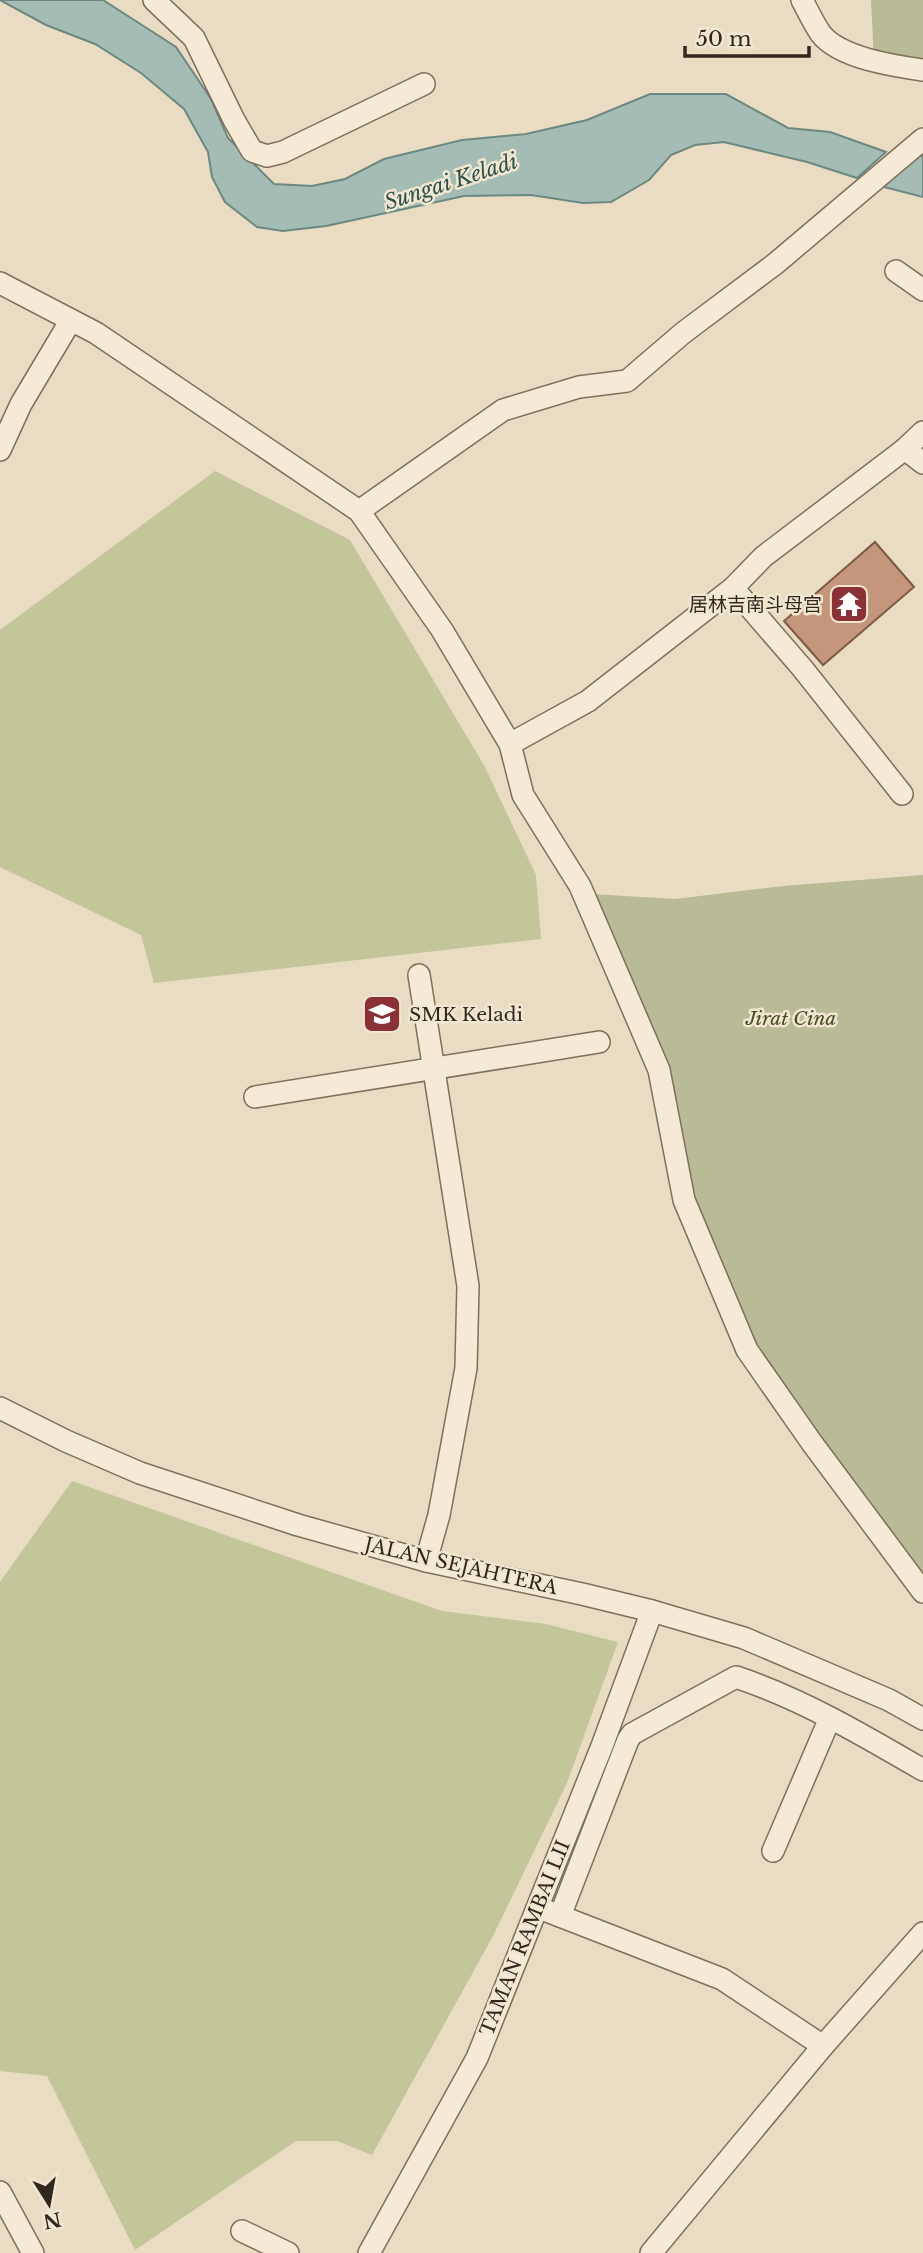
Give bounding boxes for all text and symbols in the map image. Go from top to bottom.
scale bar [685,14,809,58]
text: 50 m [696,26,752,52]
water label: Sungai Keladi [381,148,522,216]
temple icon: 居林吉南斗母宫 [828,583,870,625]
place label: 居林吉南斗母宫 [689,593,822,616]
school or university icon: SMK Keladi [361,993,403,1035]
place label: SMK Keladi [409,1003,524,1026]
park label: Jirat Cina [745,1007,836,1030]
street label: JALAN SEJAHTERA [359,1532,560,1599]
street label: TAMAN RAMBAI LII [475,1837,575,2039]
north arrow [14,2169,84,2239]
text: N [41,2207,63,2233]

